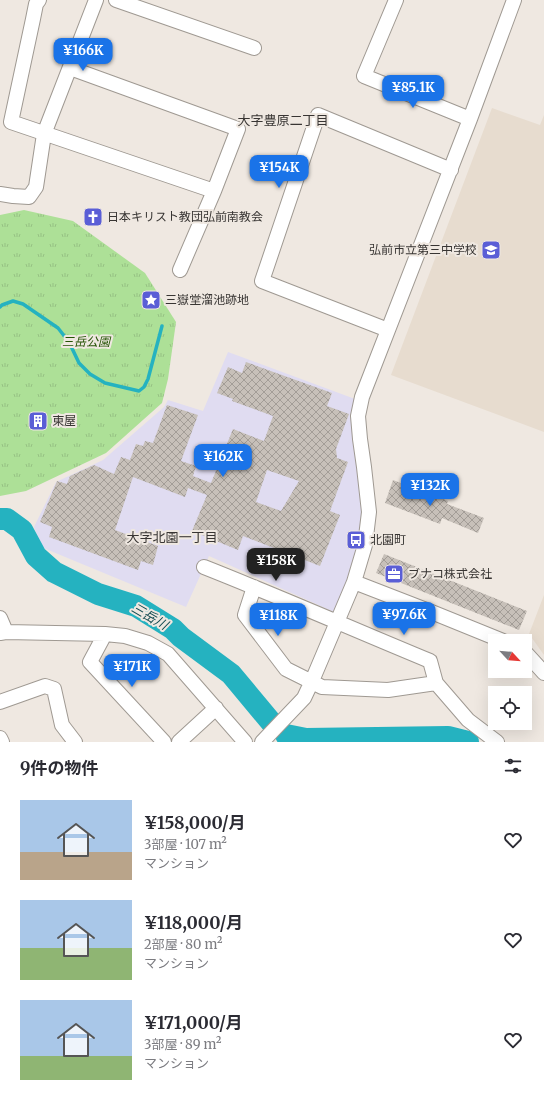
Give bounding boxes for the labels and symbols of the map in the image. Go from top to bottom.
pin: ¥166K [55,38,111,72]
pin: ¥85.1K [380,75,446,109]
district label: 大字豊原二丁目 [237,112,329,129]
pin: ¥154K [251,155,307,189]
church icon: 日本キリスト教団弘前南教会 [82,206,104,228]
place label: 日本キリスト教団弘前南教会 [107,209,263,224]
school or university icon: 弘前市立第三中学校 [480,239,502,261]
place label: 弘前市立第三中学校 [369,242,477,257]
place icon: 三嶽堂溜池跡地 [140,289,162,311]
place label: 三嶽堂溜池跡地 [165,292,249,307]
park label: 三岳公園 [62,334,112,349]
building icon: 東屋 [27,410,49,432]
place label: 東屋 [52,413,76,428]
pin: ¥162K [195,444,251,478]
pin: ¥132K [402,473,458,507]
district label: 大字北園一丁目 [126,529,218,546]
bus stop icon: 北園町 [345,529,367,551]
place label: 北園町 [370,532,406,547]
pin: ¥158K [248,548,304,582]
office icon: ブナコ株式会社 [383,563,405,585]
place label: ブナコ株式会社 [408,566,492,581]
water label: 三岳川 [129,599,173,635]
pin: ¥97.6K [371,602,437,636]
pin: ¥118K [250,603,306,637]
north arrow [488,634,532,678]
pin: ¥171K [104,654,160,688]

